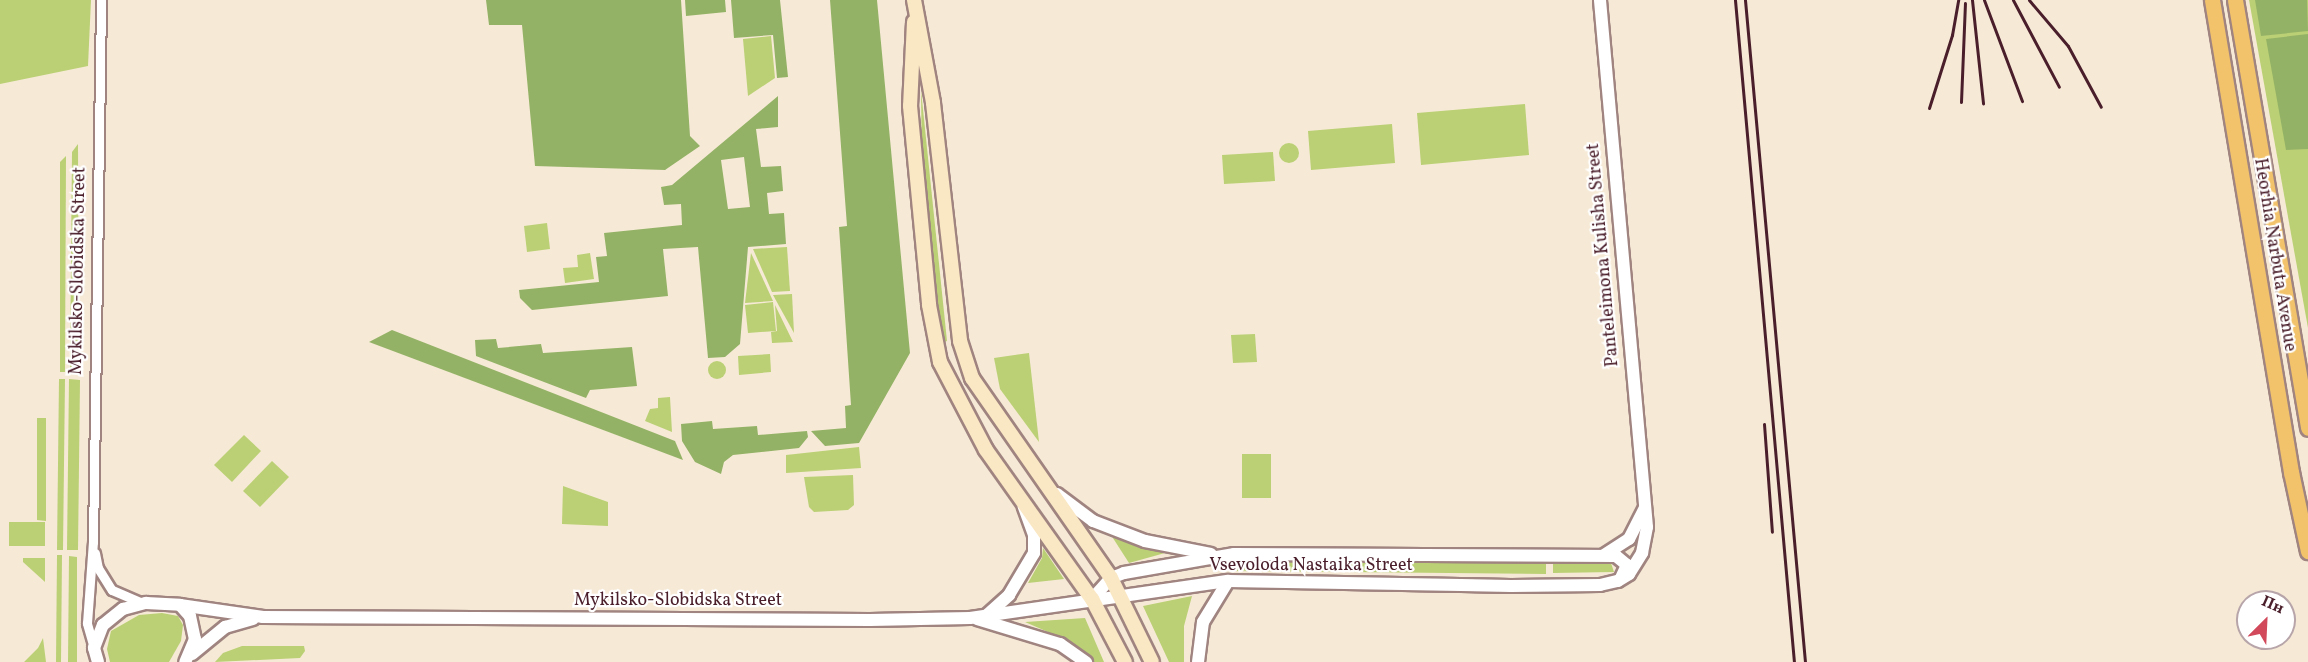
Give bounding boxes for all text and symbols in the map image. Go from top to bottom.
street label: Panteleimona Kulisha Street [1583,142,1625,368]
street label: Heorhia Narbuta Avenue [2248,157,2300,353]
street label: Mykilsko-Slobidska Street [66,167,92,375]
street label: Vsevoloda Nastaika Street [1209,555,1413,577]
street label: Mykilsko-Slobidska Street [574,590,782,612]
north arrow [2236,590,2296,650]
text: Пн [2258,591,2287,620]

